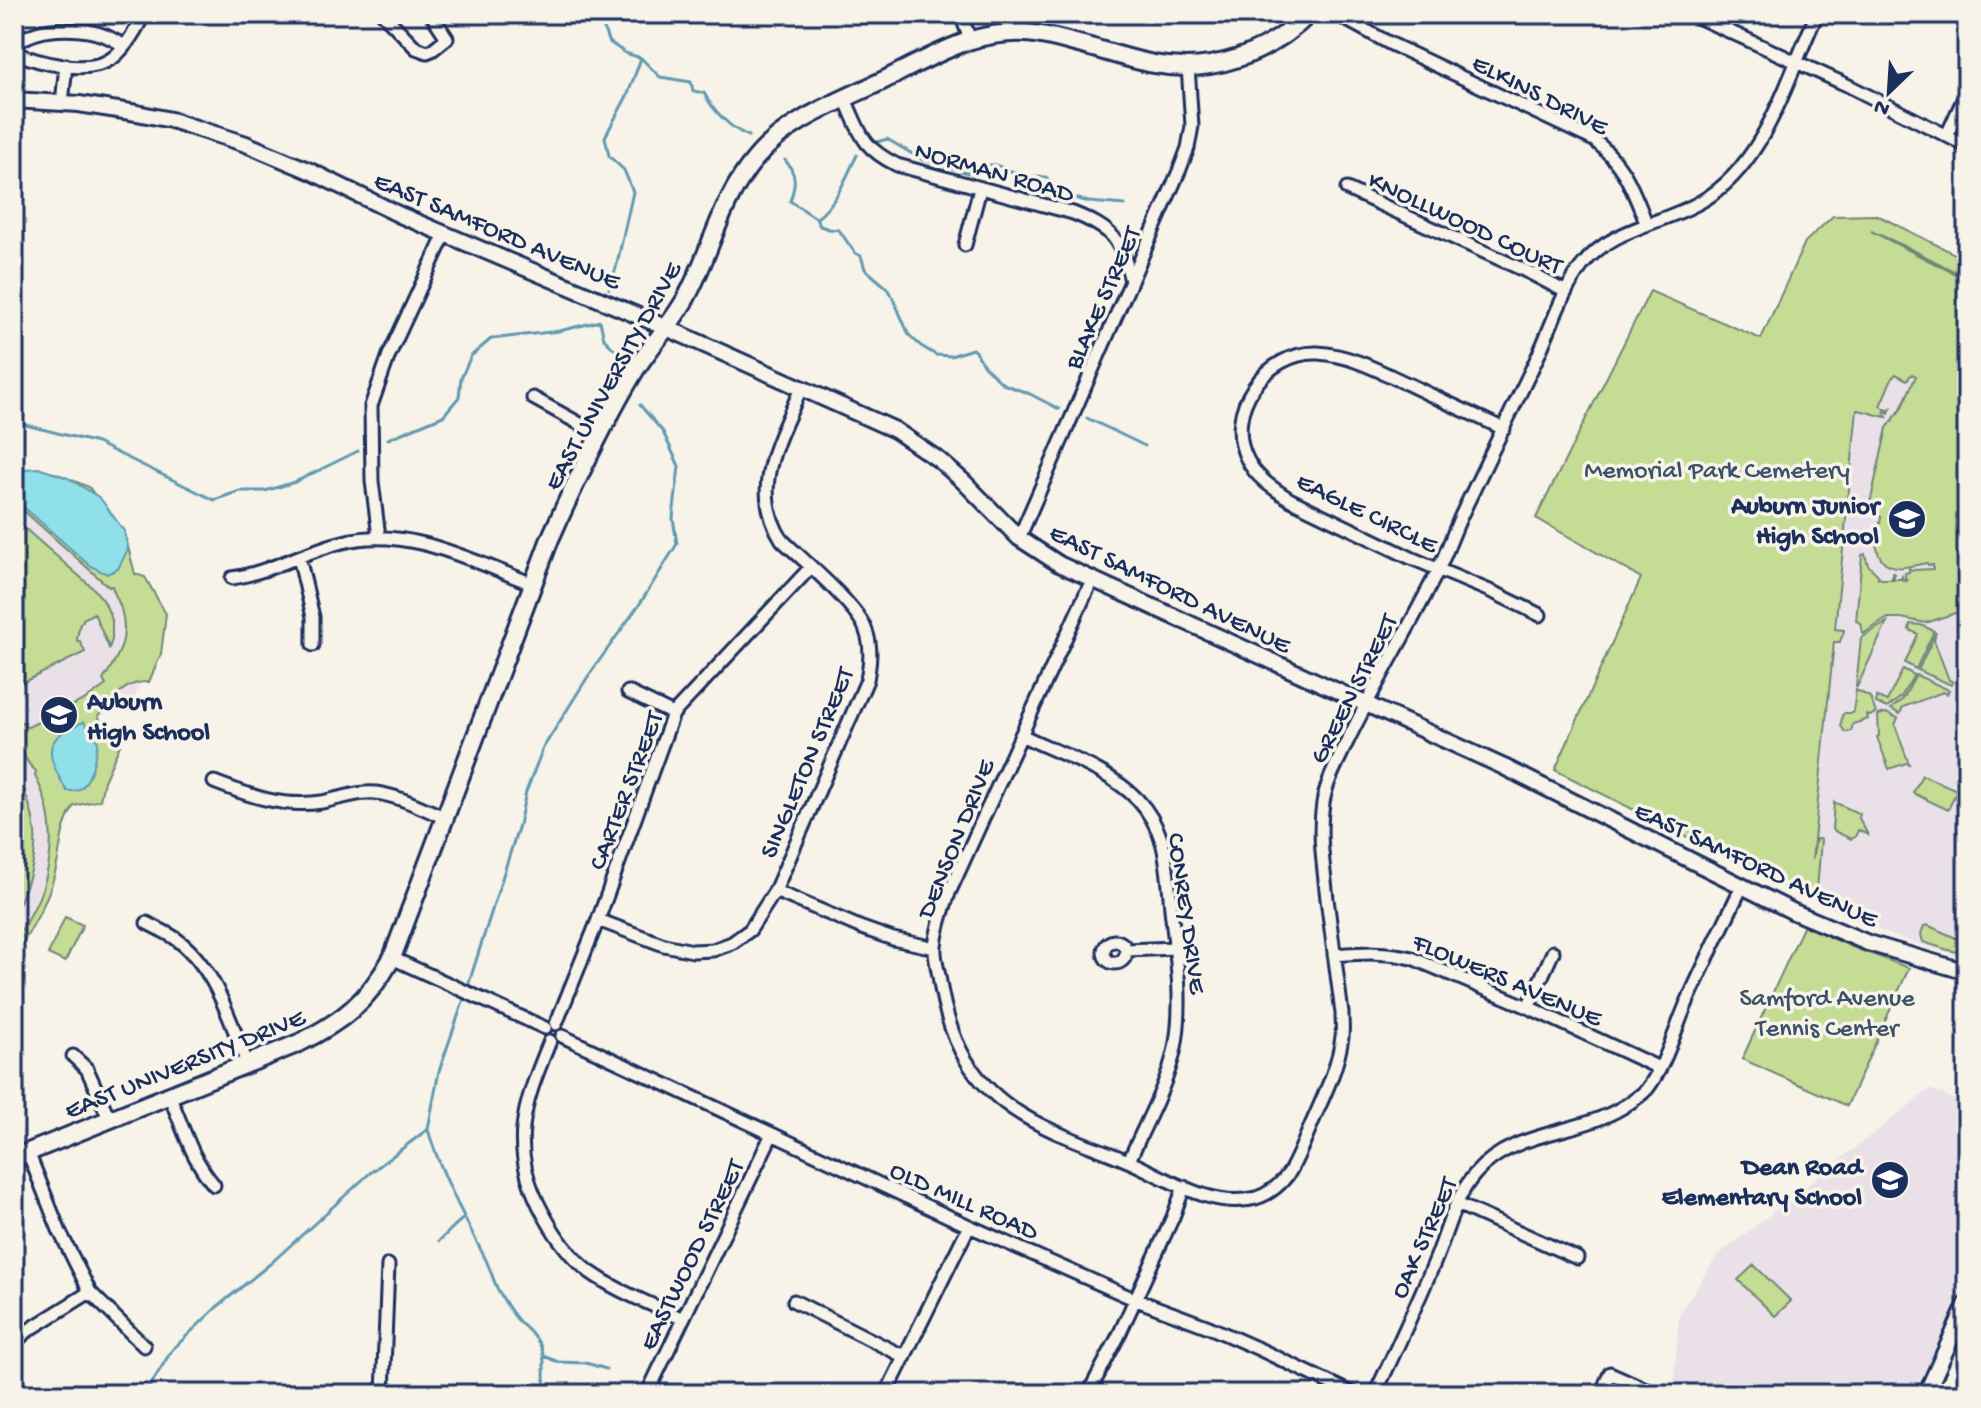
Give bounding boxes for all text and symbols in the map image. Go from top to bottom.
street label: ELKINS DRIVE [1466,49,1613,145]
north arrow [1849,52,1929,132]
text: N [1870,92,1894,121]
street label: NORMAN ROAD [911,137,1077,212]
street label: KNOLLWOOD COURT [1362,166,1567,284]
street label: EAST SAMFORD AVENUE [368,167,625,300]
street label: BLAKE STREET [1059,222,1151,376]
street label: EAST UNIVERSITY DRIVE [539,257,691,497]
park label: Memorial Park Cemetery [1584,457,1850,488]
street label: EAGLE CIRCLE [1290,467,1443,563]
place label: Auburn Junior High School [1730,493,1882,554]
school or university icon: Auburn Junior High School [1886,498,1928,540]
street label: EAST SAMFORD AVENUE [1043,519,1296,663]
street label: GREEN STREET [1305,609,1407,770]
street label: SINGLETON STREET [755,663,864,864]
place label: Auburn High School [86,689,210,750]
school or university icon: Auburn High School [38,694,80,736]
street label: CARTER STREET [584,707,673,875]
street label: DENSON DRIVE [911,755,1004,925]
street label: EAST SAMFORD AVENUE [1628,797,1882,937]
street label: CONREY DRIVE [1158,831,1211,997]
street label: FLOWERS AVENUE [1406,928,1606,1036]
park label: Samford Avenue Tennis Center [1739,985,1915,1046]
street label: EAST UNIVERSITY DRIVE [61,1004,311,1129]
place label: Dean Road Elementary School [1662,1154,1865,1215]
street label: EASTWOOD STREET [634,1155,754,1356]
street label: OLD MILL ROAD [884,1157,1042,1250]
school or university icon: Dean Road Elementary School [1869,1159,1911,1201]
street label: OAK STREET [1386,1172,1467,1304]

